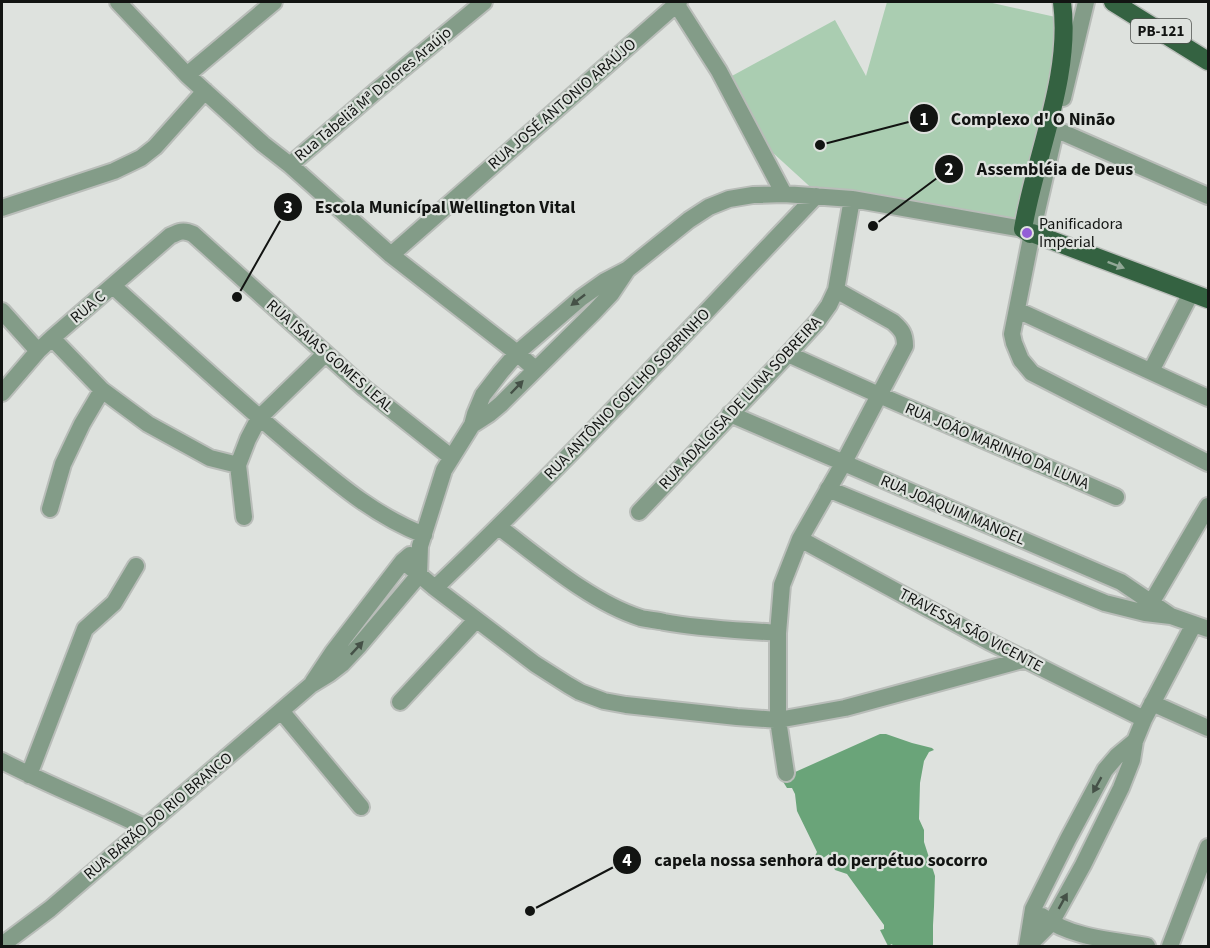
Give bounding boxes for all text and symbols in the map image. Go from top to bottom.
road number: PB-121 [1131,19,1191,43]
street label: Rua Tabeliã Mª Dolores Araújo [290,22,456,166]
street label: RUA JOSÉ ANTONIO ARAÚJO [483,33,641,175]
callout: Complexo d' O Ninão [909,100,1127,136]
text: 1 [919,107,929,132]
text: Complexo d' O Ninão [951,107,1115,132]
callout: Assembléia de Deus [934,151,1145,187]
text: 2 [944,157,954,182]
text: Assembléia de Deus [976,157,1133,182]
callout: Escola Municípal Wellington Vital [273,189,587,225]
text: 3 [283,195,293,220]
text: Escola Municípal Wellington Vital [315,195,575,220]
place label: Panificadora Imperial [1039,213,1123,253]
marker: Panificadora Imperial [1020,226,1034,240]
one-way arrow [1107,260,1125,270]
street label: RUA C [66,286,110,328]
one-way arrow [571,294,586,306]
street label: RUA ISAIAS GOMES LEAL [262,295,399,418]
street label: RUA ANTÔNIO COELHO SOBRINHO [539,304,715,484]
street label: RUA ADALGISA DE LUNA SOBREIRA [654,311,826,494]
one-way arrow [510,380,524,395]
street label: RUA JOÃO MARINHO DA LUNA [902,397,1093,495]
street label: RUA JOAQUIM MANOEL [877,470,1029,551]
street label: TRAVESSA SÃO VICENTE [895,583,1047,677]
one-way arrow [349,642,363,656]
street label: RUA BARÃO DO RIO BRANCO [79,747,237,885]
one-way arrow [1092,777,1102,794]
callout: capela nossa senhora do perpétuo socorro [612,842,999,878]
text: 4 [622,848,632,873]
text: capela nossa senhora do perpétuo socorro [654,848,988,873]
one-way arrow [1058,892,1068,909]

